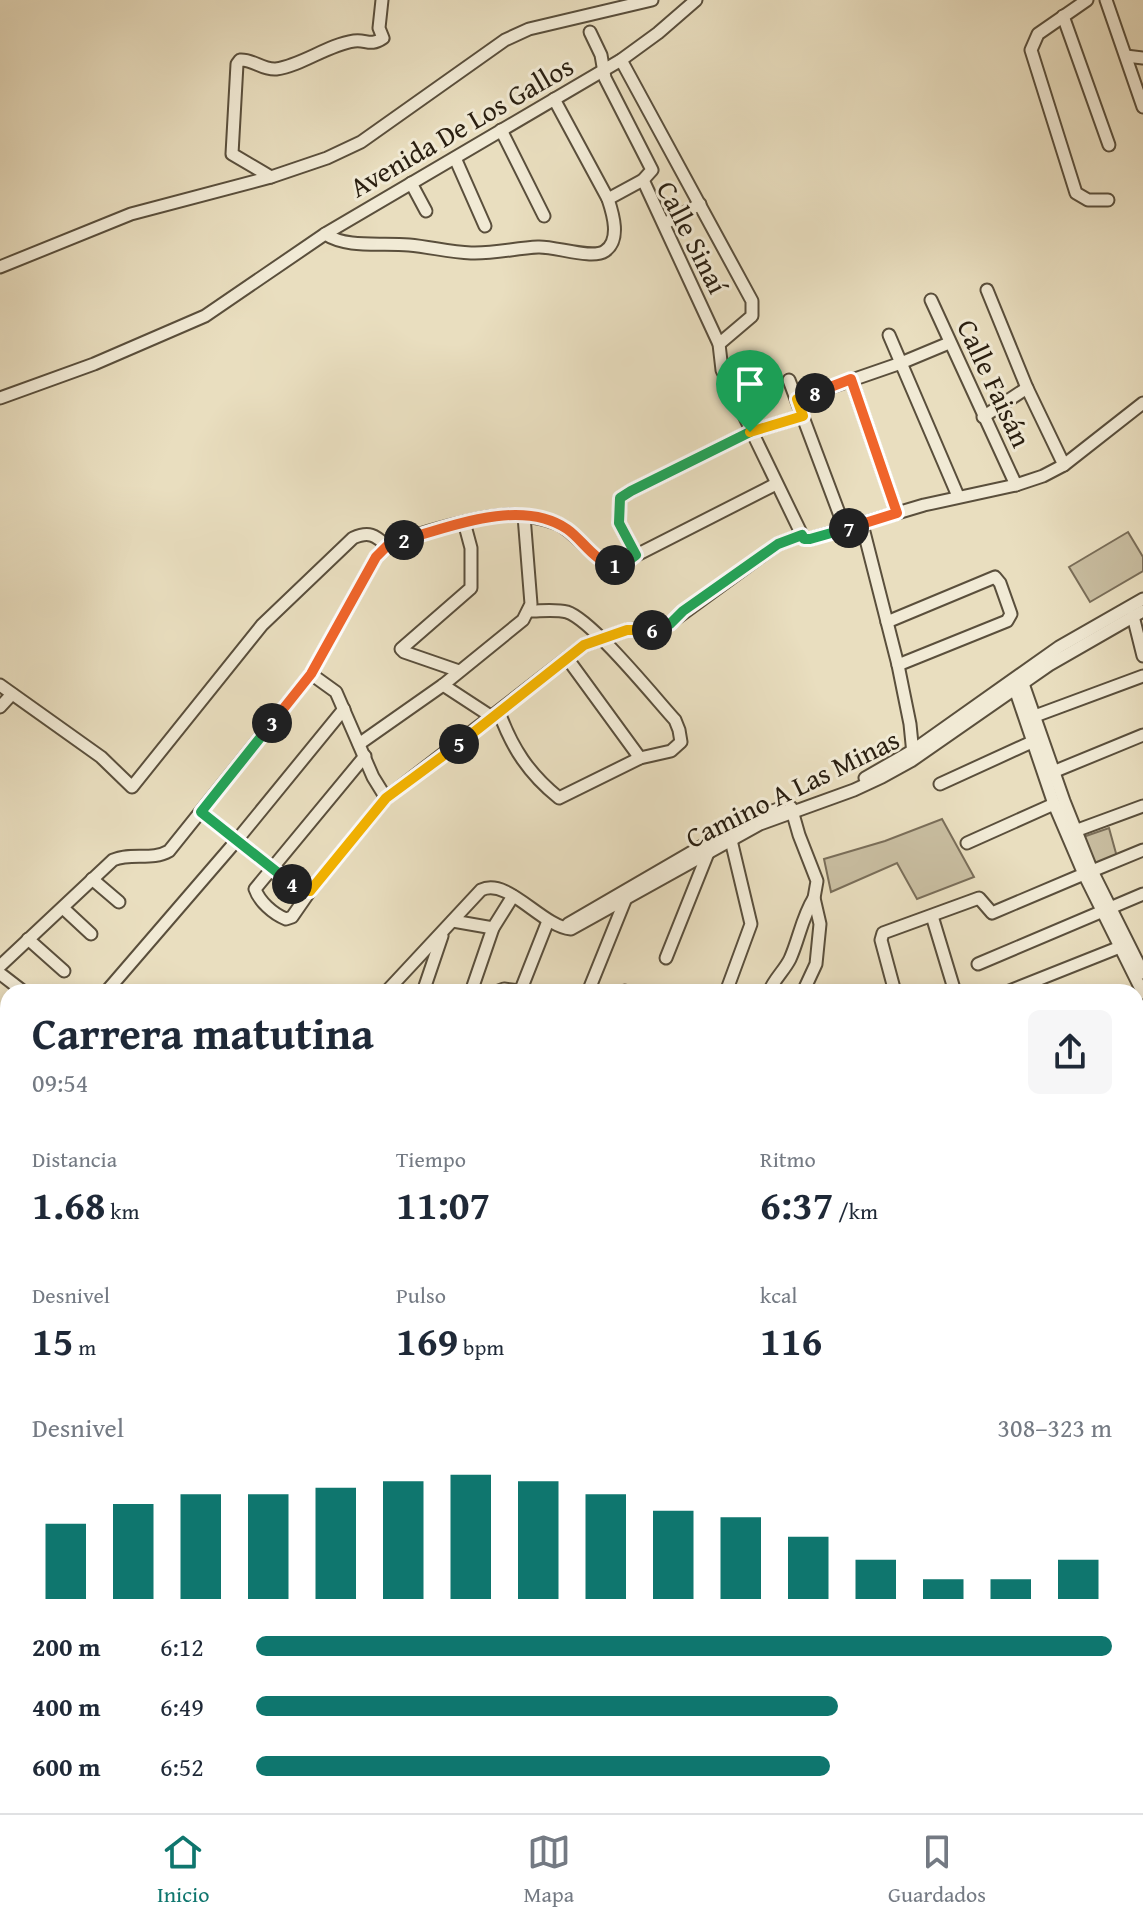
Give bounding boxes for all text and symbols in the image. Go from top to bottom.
street label: Avenida De Los Gallos [341,45,581,207]
street label: Calle Sinaí [647,173,739,302]
street label: Calle Faisán [947,312,1043,454]
pin [716,350,784,432]
icon: arrive [728,362,772,406]
pin: 8 [795,373,835,413]
text: 8 [809,377,821,409]
pin: 7 [829,508,869,548]
text: 7 [843,512,855,544]
pin: 2 [384,520,424,560]
text: 2 [398,524,410,556]
pin: 1 [595,545,635,585]
text: 1 [609,549,621,581]
pin: 6 [632,610,672,650]
text: 6 [646,614,658,646]
pin: 3 [252,703,292,743]
text: 3 [266,707,278,739]
street label: Camino A Las Minas [678,718,906,858]
pin: 5 [439,724,479,764]
text: 5 [453,728,465,760]
pin: 4 [272,864,312,904]
text: 4 [286,868,298,900]
text: Carrera matutina [32,1001,374,1065]
button: share [1028,1010,1112,1094]
text: 09:54 [32,1063,88,1102]
text: Distancia [32,1143,117,1175]
text: Tiempo [396,1143,466,1175]
text: Ritmo [760,1143,816,1175]
text: 1.68 [32,1175,105,1234]
text: 11:07 [396,1175,490,1234]
text: 6:37 [760,1175,833,1234]
text: km [105,1195,139,1227]
text: /km [833,1195,878,1227]
text: Desnivel [32,1279,110,1311]
text: Pulso [396,1279,446,1311]
text: kcal [760,1279,798,1311]
text: 15 [32,1311,73,1370]
text: 169 [396,1311,458,1370]
text: 116 [760,1311,822,1370]
text: m [73,1331,96,1363]
text: bpm [458,1331,504,1363]
text: Desnivel [32,1408,124,1447]
text: 308–323 m [998,1408,1112,1447]
text: 200 m [32,1627,100,1666]
text: 6:12 [160,1627,204,1666]
text: 400 m [32,1687,100,1726]
text: 6:49 [160,1687,204,1726]
text: 600 m [32,1747,100,1786]
text: 6:52 [160,1747,204,1786]
tab: Inicio [157,1830,209,1910]
tab: Mapa [523,1830,574,1910]
tab: Guardados [888,1830,986,1910]

